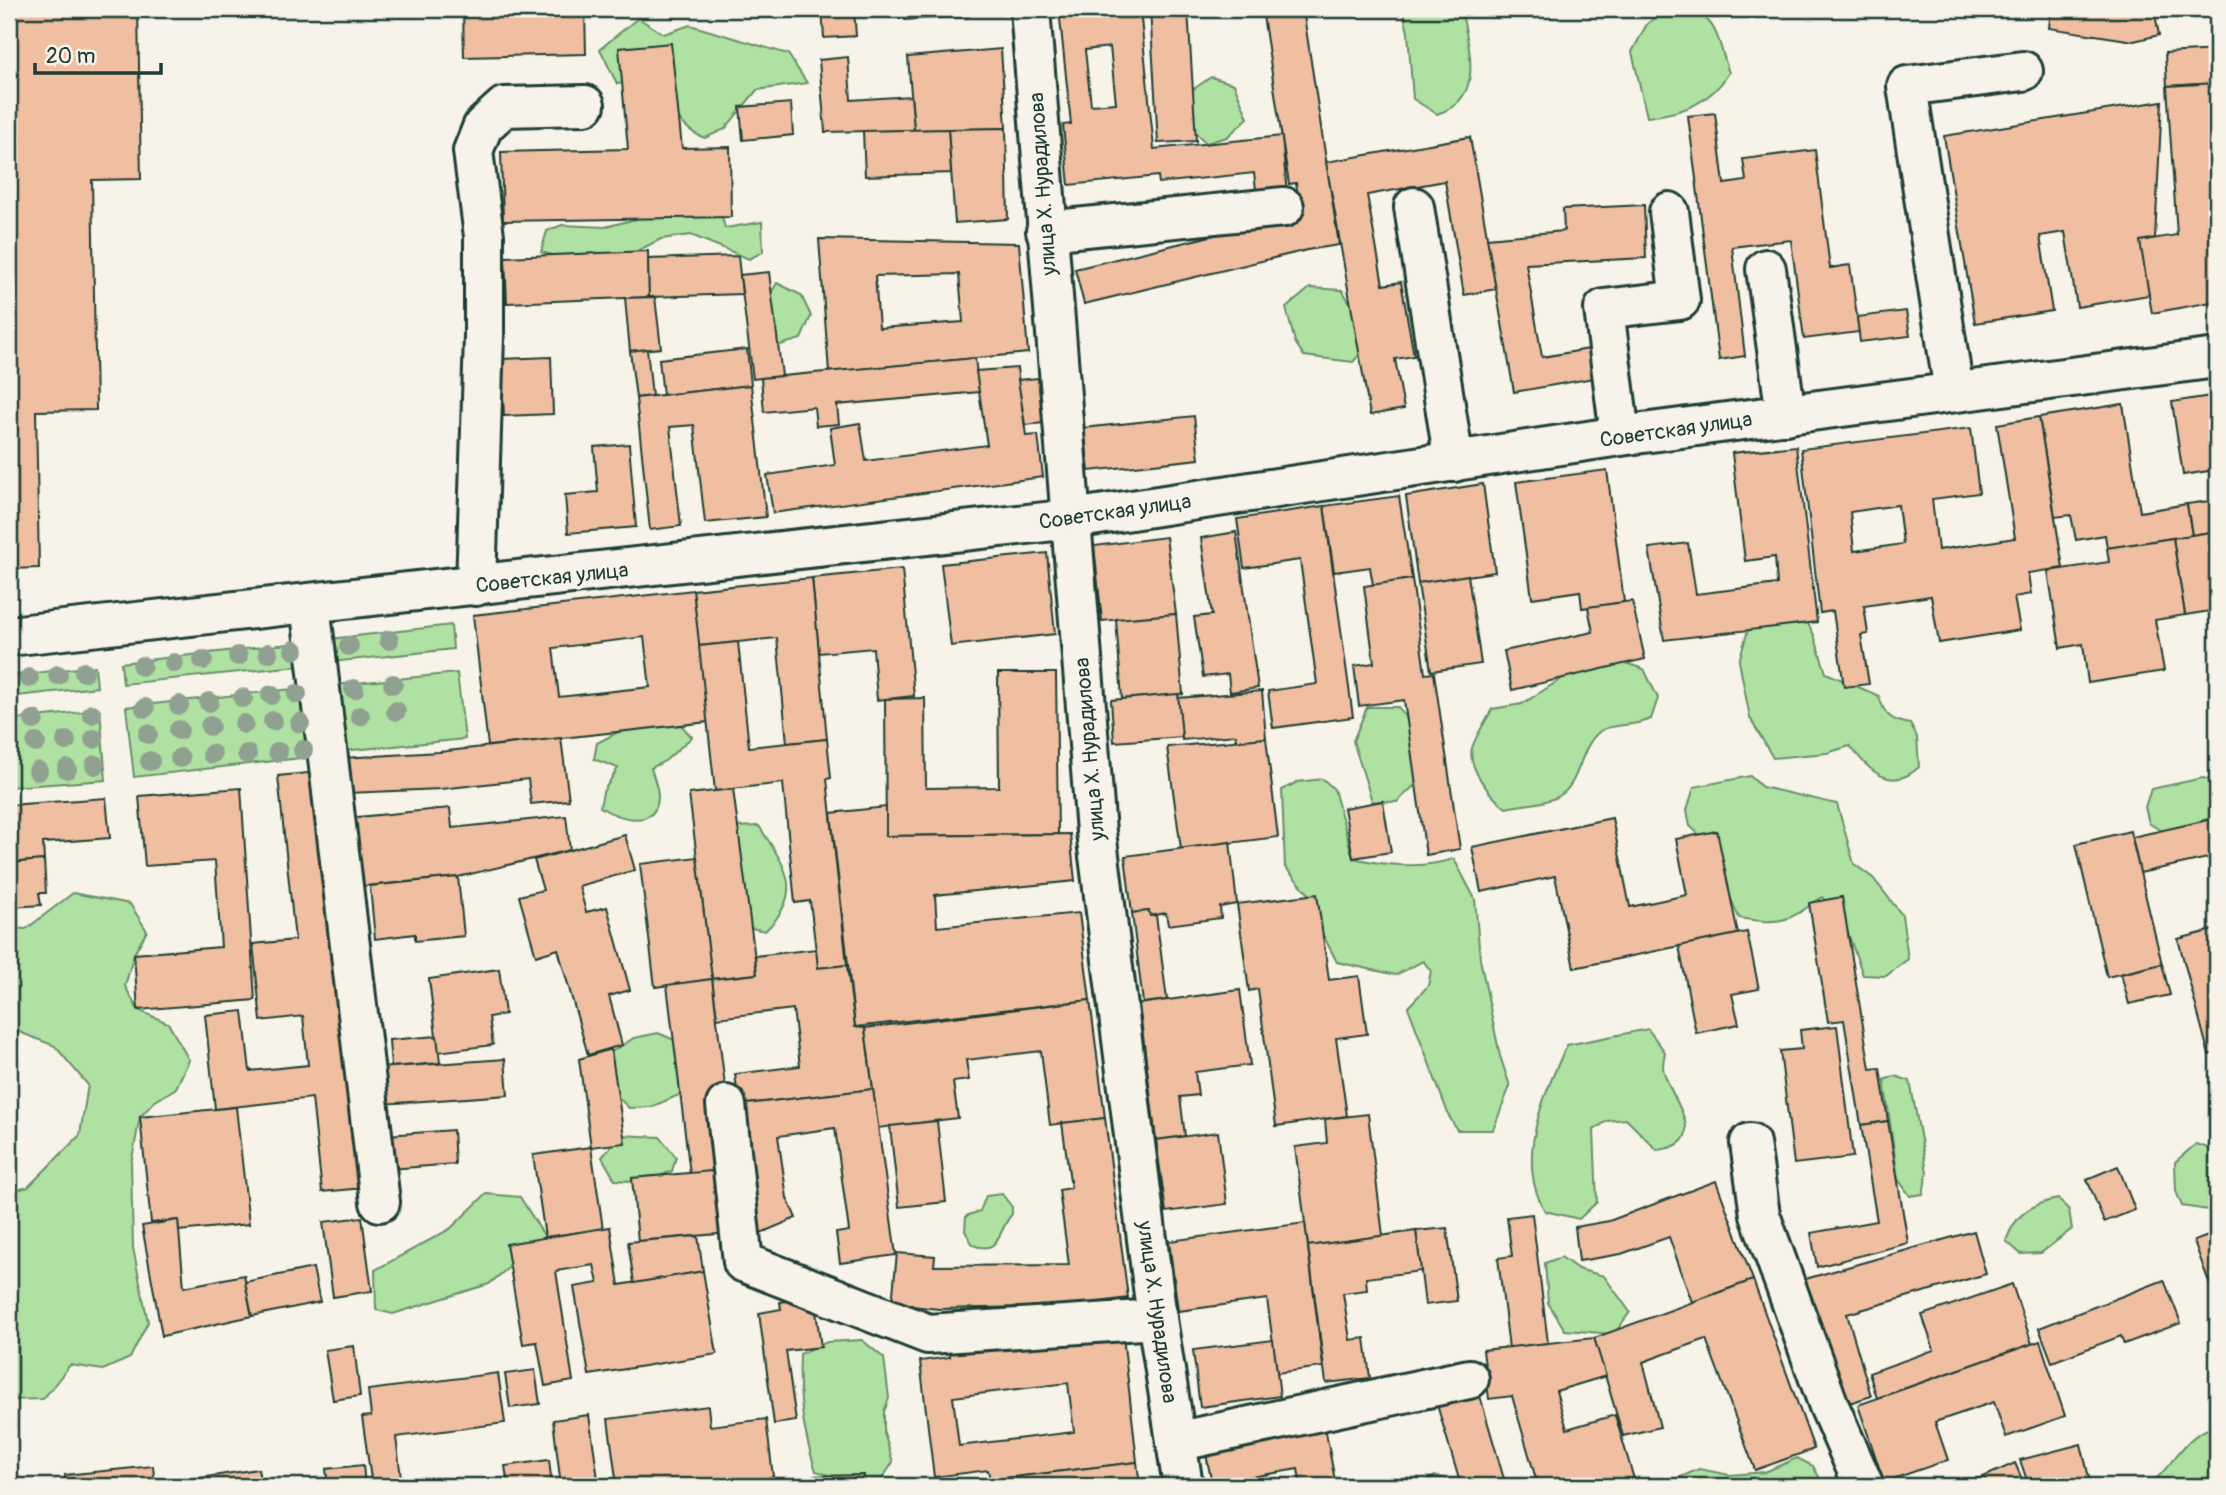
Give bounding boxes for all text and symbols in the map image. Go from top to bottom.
scale bar [35,32,161,76]
text: 20 m [46,43,95,70]
street label: улица Х. Нурадилова [1023,91,1063,278]
street label: Советская улица [1598,406,1754,454]
street label: Советская улица [1037,488,1193,536]
street label: Советская улица [474,557,630,599]
street label: улица Х. Нурадилова [1069,656,1112,843]
street label: улица Х. Нурадилова [1131,1218,1183,1405]

